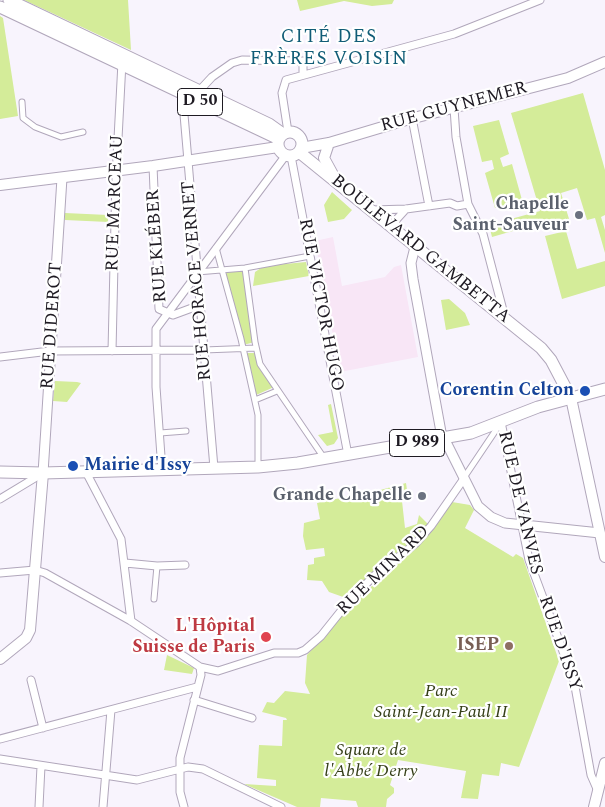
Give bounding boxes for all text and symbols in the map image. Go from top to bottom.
district label: CITÉ DES FRÈRES VOISIN [248,27,410,71]
street label: RUE GUYNEMER [379,78,529,138]
road number: D 50 [178,88,222,115]
street label: RUE MARCEAU [103,134,129,272]
street label: BOULEVARD GAMBETTA [326,171,514,329]
street label: RUE HORACE VERNET [178,180,218,382]
street label: RUE KLÉBER [143,189,173,303]
place label: Chapelle Saint-Sauveur [453,194,569,236]
marker: Chapelle Saint-Sauveur [573,209,585,221]
street label: RUE VICTOR HUGO [293,217,347,393]
street label: RUE DIDEROT [38,262,68,390]
place label: Corentin Celton [440,380,574,402]
marker: Corentin Celton [578,384,592,398]
road number: D 989 [390,429,444,456]
street label: RUE DE VANVES [492,429,546,577]
place label: Mairie d'Issy [84,455,191,477]
marker: Mairie d'Issy [66,459,80,473]
place label: Grande Chapelle [273,485,412,507]
marker: Grande Chapelle [416,490,428,502]
street label: RUE MINARD [333,522,435,620]
street label: RUE D'ISSY [533,593,585,695]
place label: L'Hôpital Suisse de Paris [132,616,255,659]
marker: L'Hôpital Suisse de Paris [259,630,273,644]
place label: ISEP [457,635,499,657]
marker: ISEP [503,640,515,652]
park label: Parc Saint-Jean-Paul II [374,681,508,724]
park label: Square de l'Abbé Derry [325,740,417,782]

